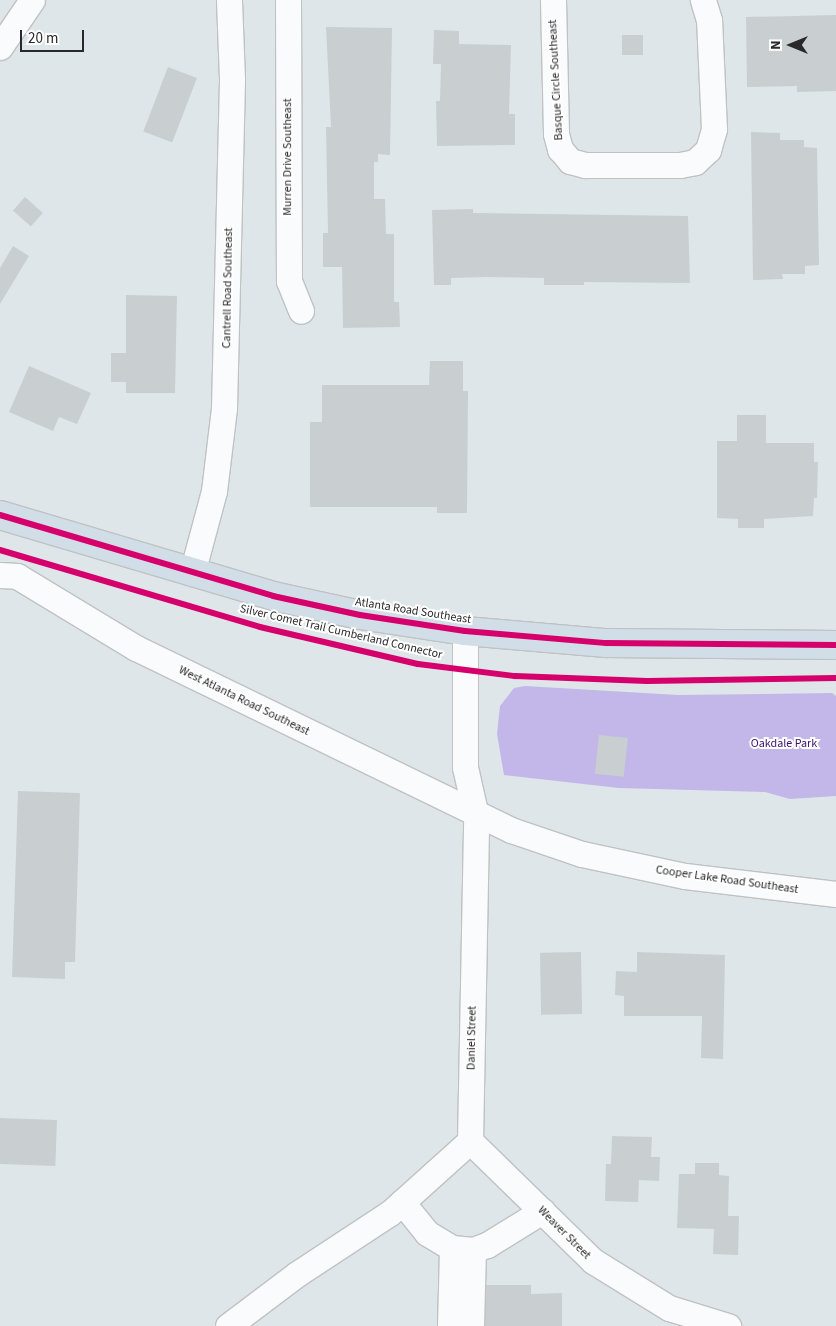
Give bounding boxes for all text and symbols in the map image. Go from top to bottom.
street label: Basque Circle Southeast [546,19,566,141]
scale bar [22,20,86,52]
north arrow [766,20,816,70]
text: 20 m [28,28,58,49]
text: N [766,40,786,50]
street label: Murren Drive Southeast [281,98,295,216]
street label: Cantrell Road Southeast [220,227,236,349]
street label: Atlanta Road Southeast [354,595,472,627]
street label: Silver Comet Trail Cumberland Connector [238,602,444,662]
street label: West Atlanta Road Southeast [176,663,312,739]
park label: Oakdale Park [751,737,817,751]
street label: Cooper Lake Road Southeast [655,863,799,897]
street label: Daniel Street [464,1006,480,1070]
street label: Weaver Street [534,1203,594,1263]

